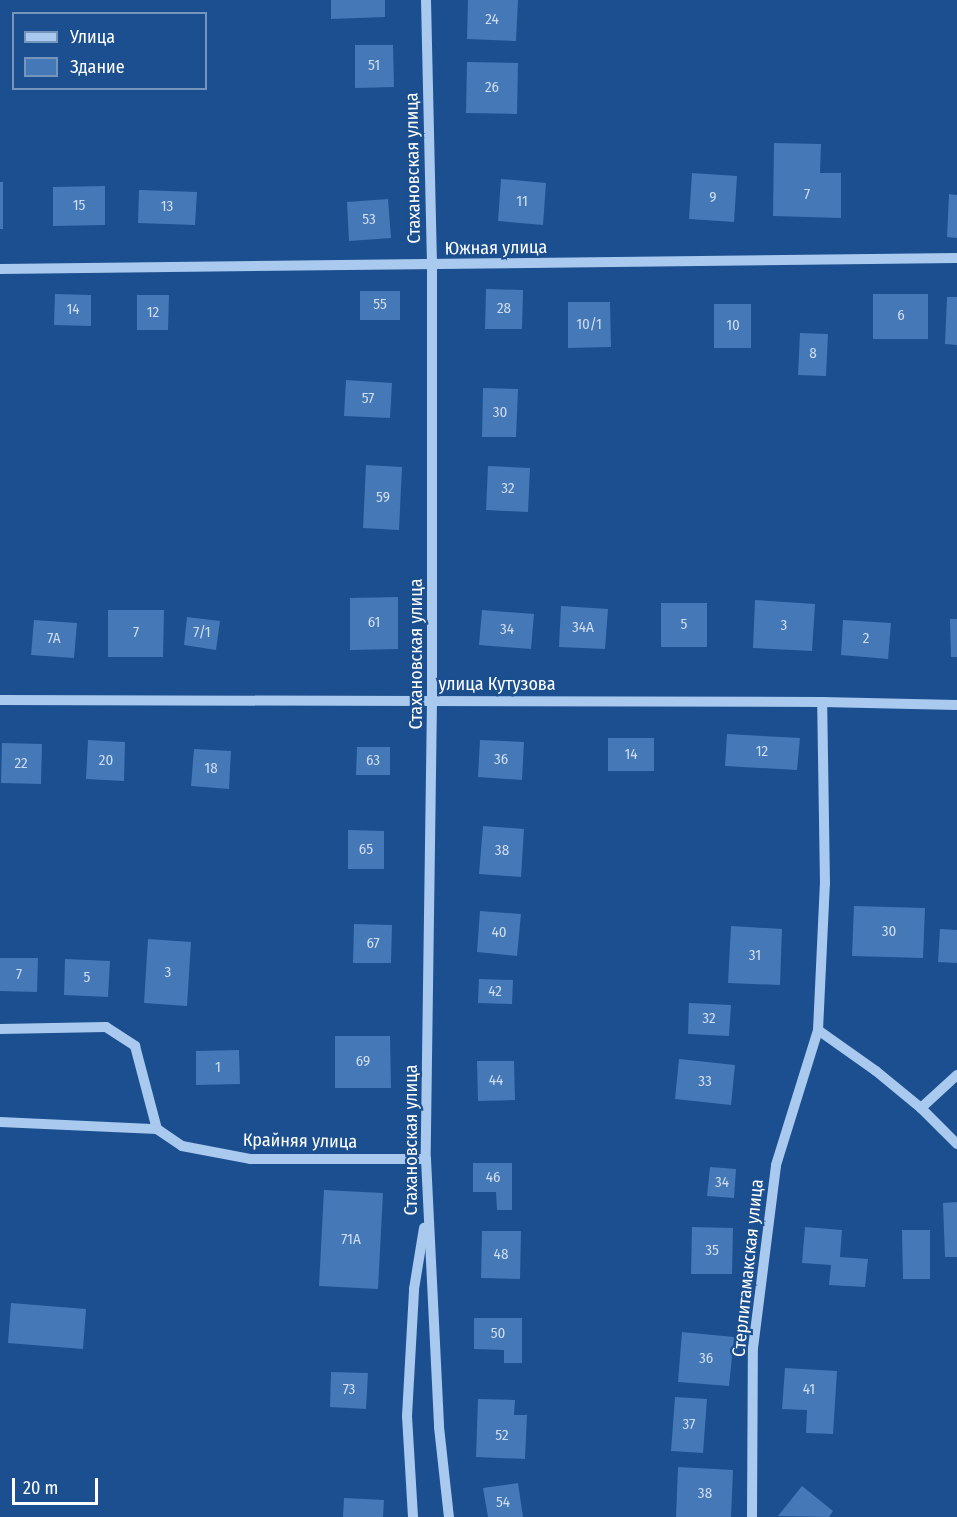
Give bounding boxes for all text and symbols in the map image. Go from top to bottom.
house number: 24 [485,11,499,29]
legend [12,12,207,90]
text: Улица [70,26,115,48]
text: Здание [70,56,125,78]
house number: 51 [368,57,380,75]
house number: 26 [485,79,499,97]
street label: Стахановская улица [401,92,425,244]
house number: 7 [804,186,810,204]
house number: 9 [709,189,717,207]
house number: 11 [516,193,528,211]
house number: 15 [73,197,85,215]
house number: 13 [161,198,173,216]
house number: 53 [362,211,376,229]
street label: Южная улица [444,236,548,260]
house number: 55 [373,296,387,314]
house number: 28 [497,300,511,318]
house number: 14 [66,301,80,319]
house number: 12 [147,304,159,322]
house number: 6 [897,307,905,325]
house number: 10/1 [576,316,602,334]
house number: 10 [726,317,740,335]
house number: 8 [809,345,817,363]
house number: 57 [362,390,374,408]
house number: 30 [493,404,507,422]
house number: 32 [501,480,515,498]
house number: 59 [376,489,390,507]
street label: Стахановская улица [405,578,427,730]
house number: 61 [368,614,380,632]
house number: 5 [681,616,687,634]
house number: 3 [781,617,787,635]
house number: 34А [572,619,594,637]
house number: 34 [500,621,514,639]
house number: 7 [133,624,139,642]
house number: 7/1 [193,624,211,642]
house number: 7А [47,630,61,648]
house number: 2 [863,630,869,648]
street label: улица Кутузова [438,673,556,695]
house number: 12 [756,743,768,761]
house number: 14 [624,746,638,764]
house number: 36 [494,751,508,769]
house number: 20 [99,752,113,770]
house number: 63 [366,752,380,770]
house number: 22 [14,755,28,773]
house number: 18 [204,760,218,778]
house number: 65 [359,841,373,859]
house number: 38 [495,842,509,860]
house number: 30 [882,923,896,941]
house number: 40 [491,924,507,942]
house number: 67 [366,935,380,953]
house number: 31 [749,947,761,965]
house number: 3 [165,964,171,982]
house number: 7 [16,966,22,984]
house number: 5 [84,969,90,987]
house number: 42 [488,983,502,1001]
house number: 32 [702,1010,716,1028]
house number: 69 [356,1053,370,1071]
house number: 1 [215,1059,221,1077]
street label: Стахановская улица [400,1064,422,1216]
house number: 44 [489,1072,503,1090]
house number: 33 [698,1073,712,1091]
street label: Крайняя улица [243,1129,357,1153]
house number: 46 [486,1169,500,1187]
house number: 34 [715,1174,729,1192]
street label: Стерлитамакская улица [728,1178,768,1358]
house number: 71А [341,1231,361,1249]
house number: 35 [705,1242,719,1260]
house number: 48 [494,1246,508,1264]
house number: 50 [491,1325,505,1343]
house number: 36 [699,1350,713,1368]
house number: 73 [343,1381,355,1399]
house number: 41 [803,1381,815,1399]
house number: 37 [683,1416,695,1434]
house number: 52 [495,1427,509,1445]
scale bar [15,1466,100,1504]
text: 20 m [23,1477,58,1499]
house number: 38 [698,1485,712,1503]
house number: 54 [496,1494,510,1512]

